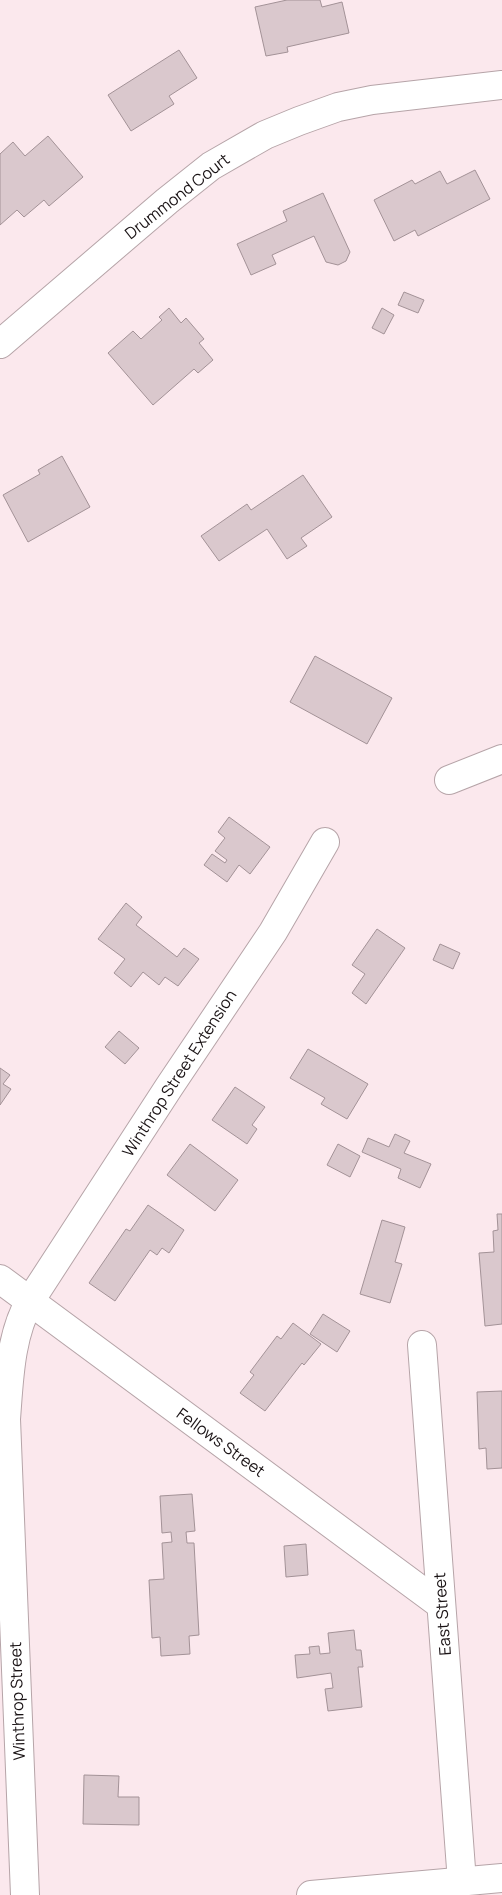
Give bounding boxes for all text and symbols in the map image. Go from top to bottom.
street label: Drummond Court [120,148,234,244]
street label: Winthrop Street Extension [117,985,241,1161]
street label: Fellows Street [172,1402,270,1482]
street label: East Street [428,1572,456,1656]
street label: Winthrop Street [4,1641,30,1761]

